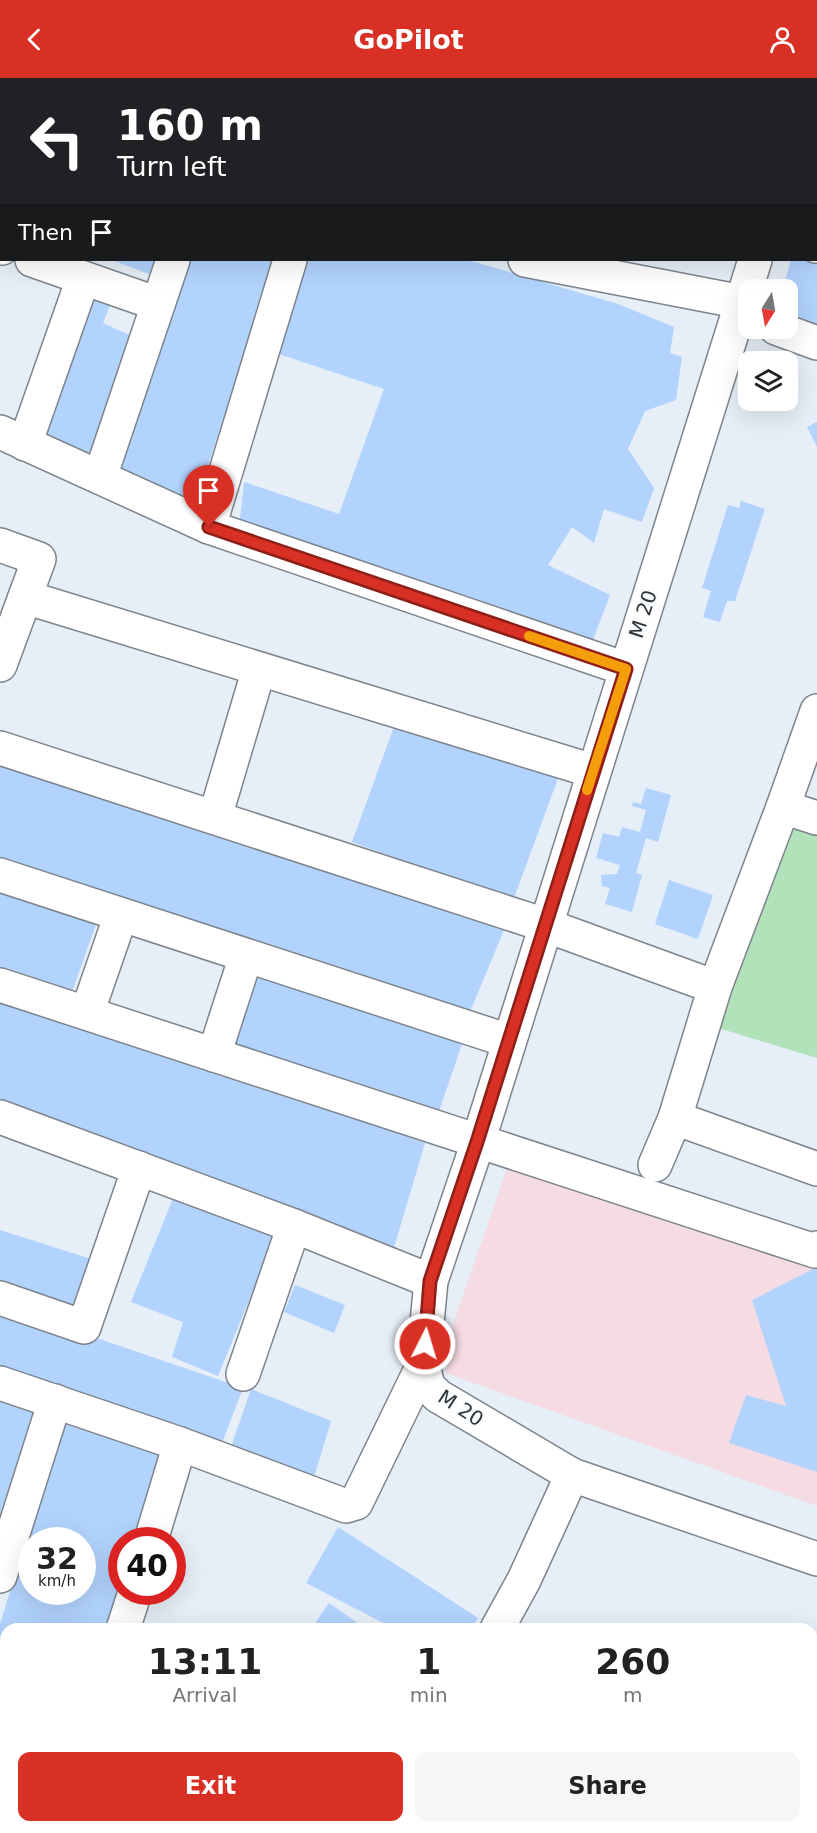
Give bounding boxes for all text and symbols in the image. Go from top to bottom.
icon: back [18,23,51,56]
icon: person [766,23,799,56]
text: GoPilot [353,24,464,55]
text: 160 m [117,101,263,150]
icon: left [18,102,96,180]
text: Turn left [117,151,227,182]
icon: arrive [85,216,118,249]
text: Then [18,220,73,245]
north arrow [738,279,798,339]
map controls [738,279,798,411]
button: layers [738,351,798,411]
pin [183,465,234,527]
icon: arrive [192,474,225,507]
street label: M 20 [624,587,662,641]
position arrow [393,1312,457,1376]
street label: M 20 [434,1385,488,1431]
speed limit sign: 40 [108,1527,186,1605]
text: 32 [36,1541,78,1576]
text: km/h [38,1572,76,1590]
text: 13:11 [148,1641,262,1682]
text: 1 [416,1641,441,1682]
text: 260 [595,1641,670,1682]
text: Arrival [172,1683,237,1707]
text: min [410,1683,448,1707]
text: m [623,1683,643,1707]
button: Exit [18,1752,403,1821]
button: Share [415,1752,800,1821]

